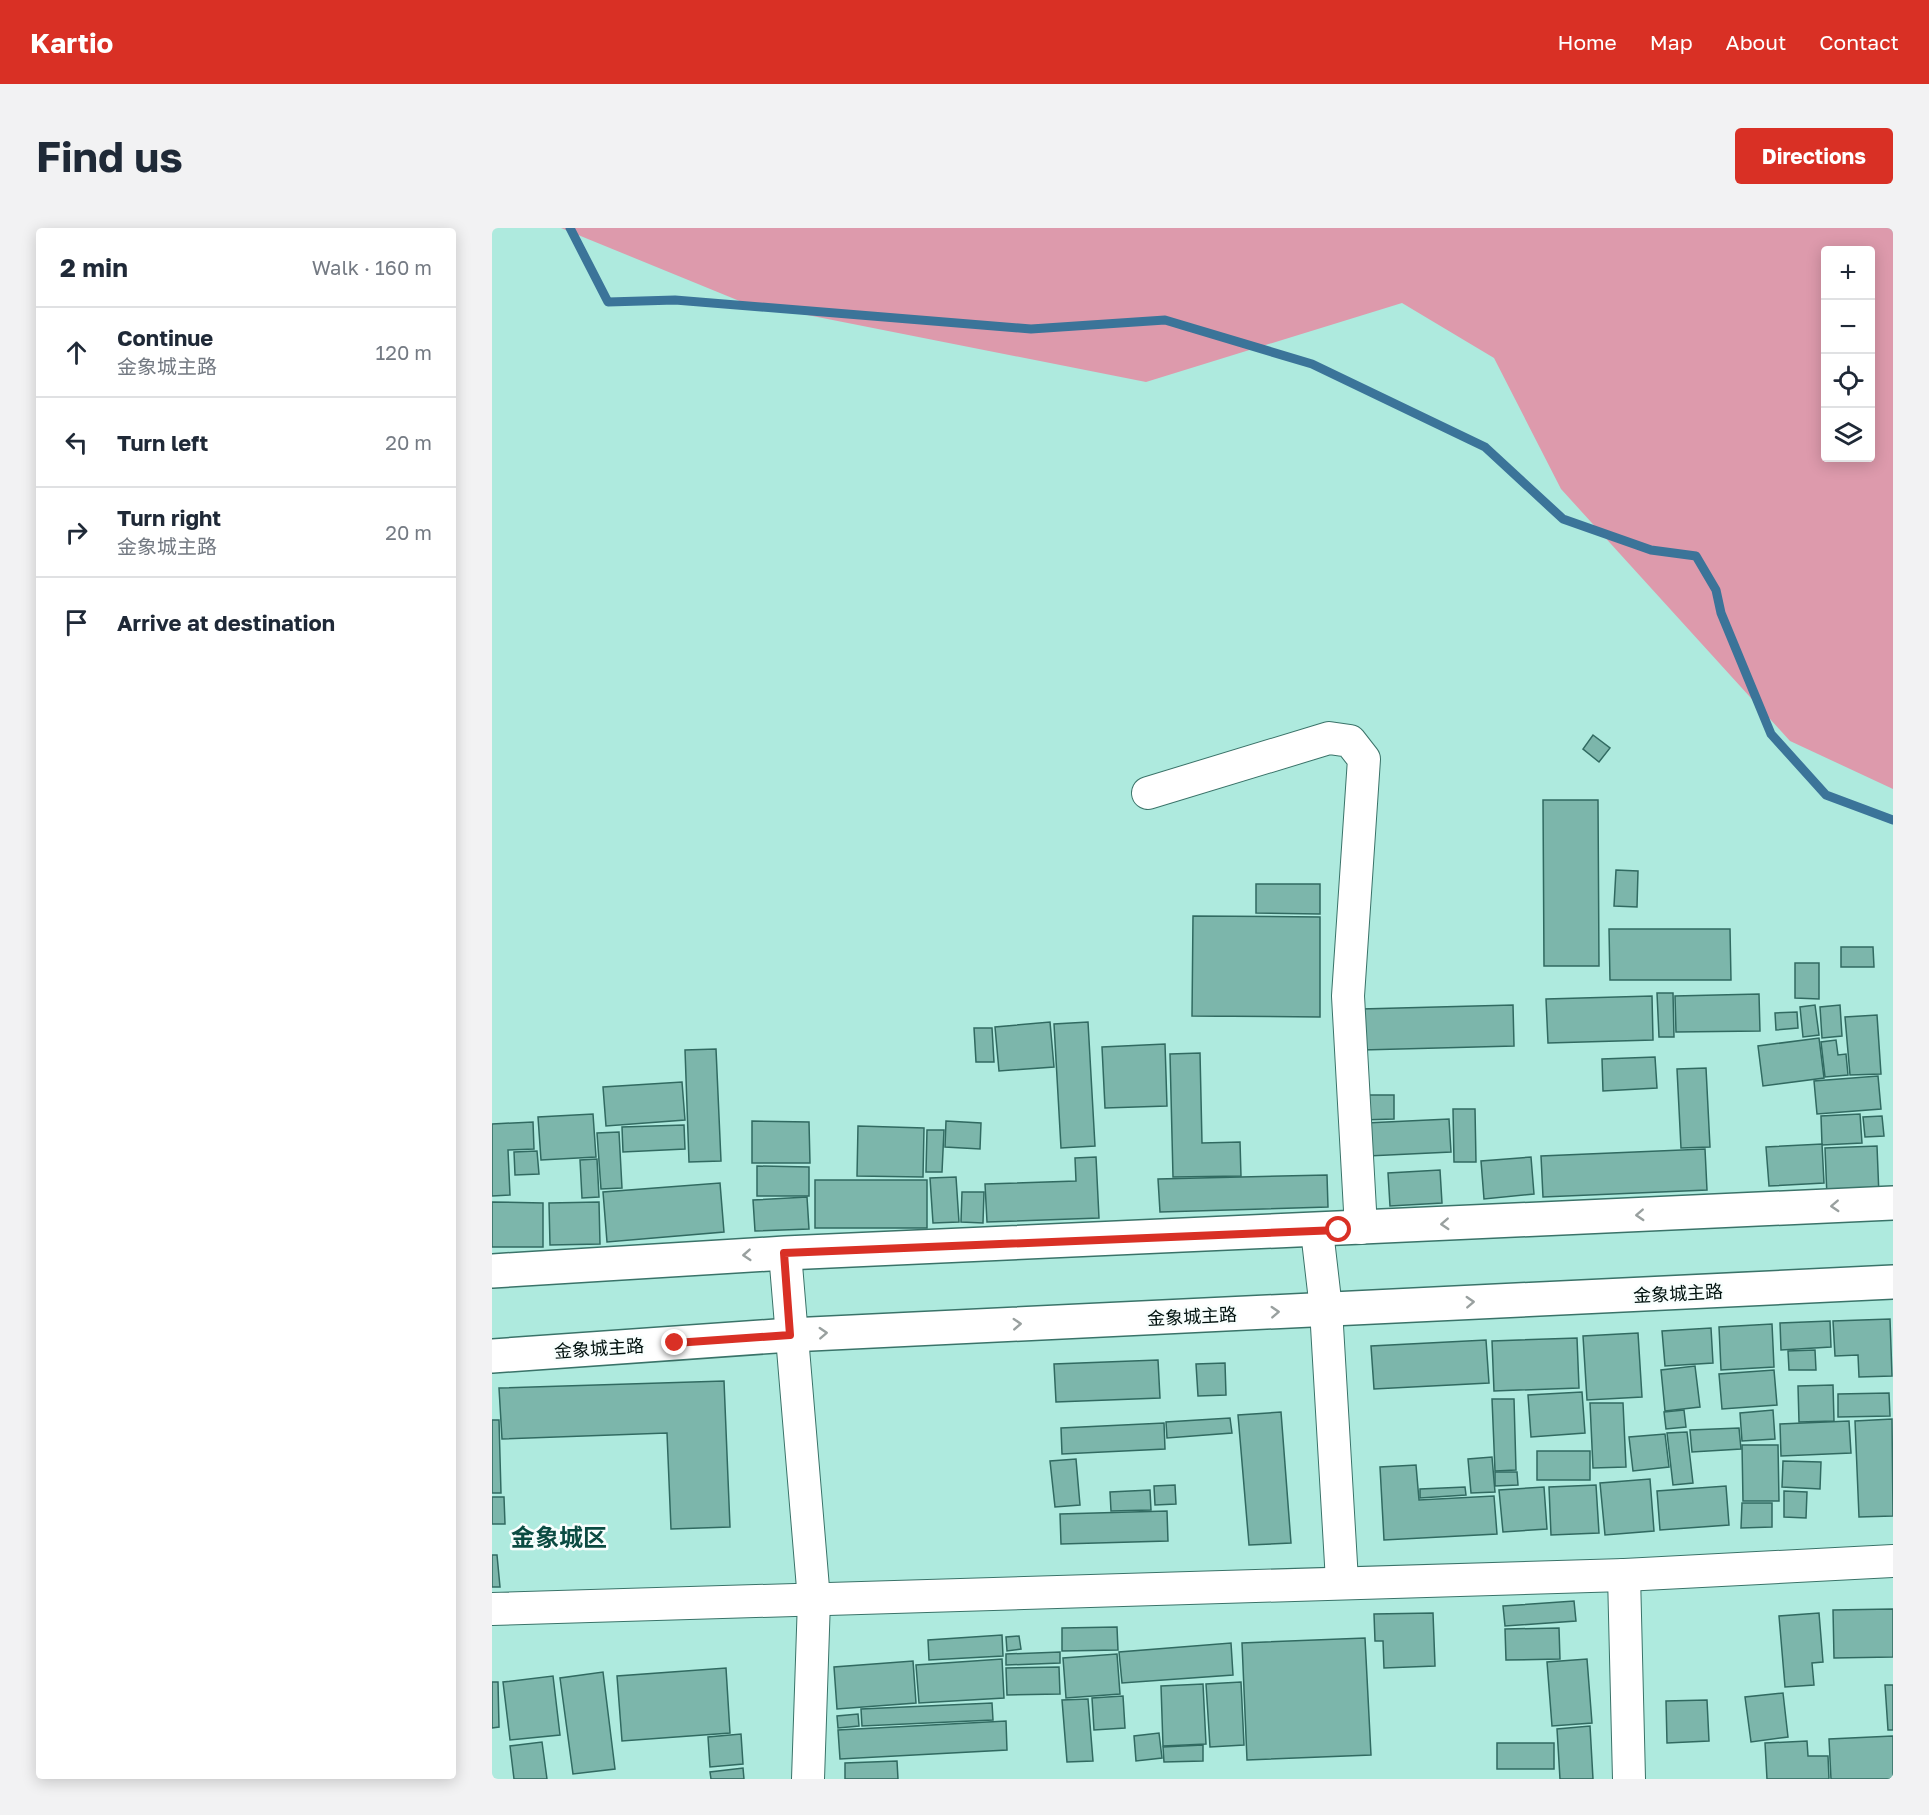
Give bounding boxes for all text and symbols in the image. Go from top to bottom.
text: Kartio [30,26,113,59]
text: Home [1557,29,1617,55]
text: Map [1650,29,1693,55]
text: About [1726,29,1786,55]
text: Contact [1819,29,1899,55]
button: Directions [1735,128,1893,184]
text: Find us [36,131,183,181]
map controls [1821,246,1875,462]
button: + [1821,246,1875,300]
text: 2 min [60,252,128,283]
text: Walk · 160 m [312,255,432,279]
button: − [1821,300,1875,354]
text: Continue [117,324,213,351]
icon: ahead [60,336,93,369]
text: 120 m [376,340,432,364]
text: 金象城主路 [117,354,217,378]
button: locate [1821,354,1875,408]
button: layers [1821,408,1875,462]
icon: left [60,426,93,459]
text: Turn left [117,429,208,456]
text: 20 m [385,430,432,454]
text: Turn right [117,504,221,531]
icon: right [60,516,93,549]
text: 20 m [385,520,432,544]
text: 金象城主路 [117,534,217,558]
icon: arrive [60,606,93,639]
text: Arrive at destination [117,609,335,636]
one-way arrow [1830,1199,1839,1212]
one-way arrow [1635,1209,1644,1222]
route start [1325,1216,1351,1242]
one-way arrow [1440,1218,1449,1231]
one-way arrow [742,1248,751,1261]
street label: 金象城主路 [1632,1280,1724,1306]
one-way arrow [1466,1296,1475,1309]
street label: 金象城主路 [1146,1303,1238,1329]
one-way arrow [1271,1305,1280,1318]
one-way arrow [1013,1317,1022,1330]
one-way arrow [818,1327,827,1340]
route end [661,1329,687,1355]
street label: 金象城主路 [553,1334,645,1362]
district label: 金象城区 [511,1522,607,1551]

